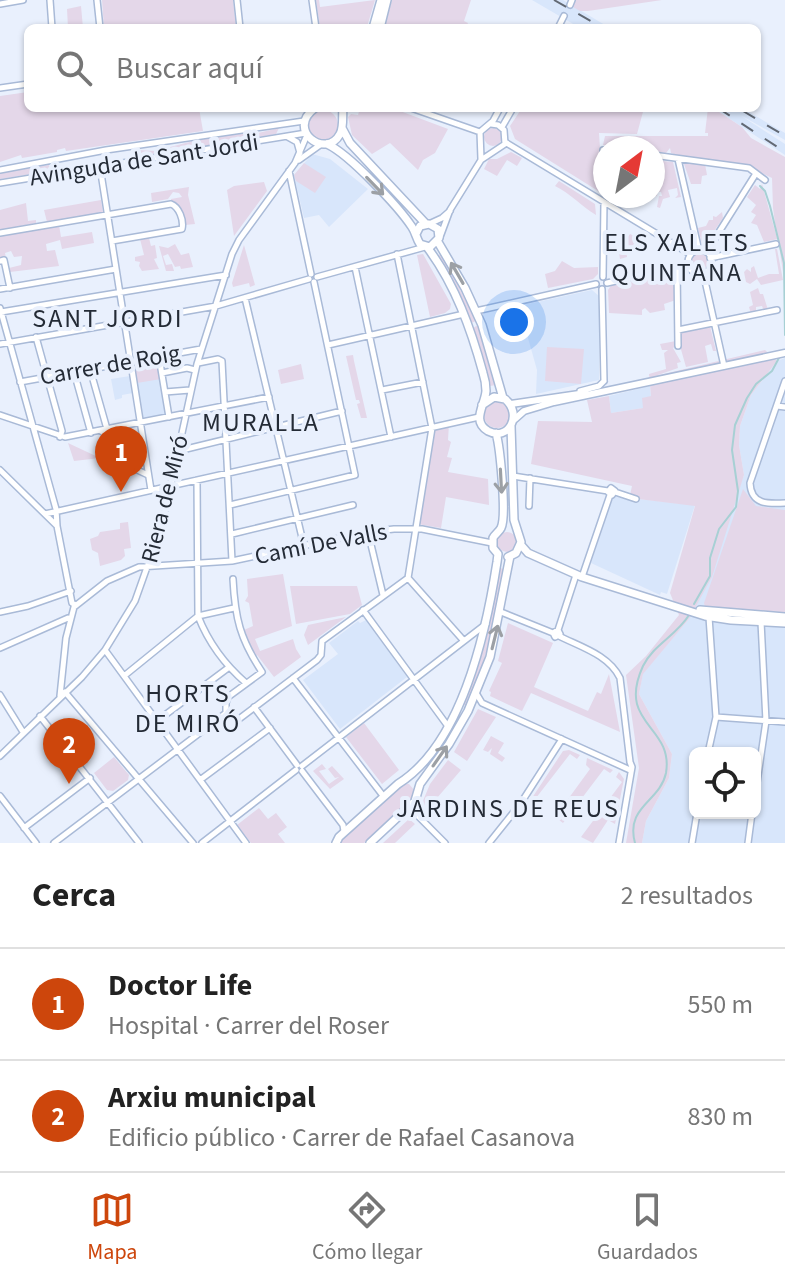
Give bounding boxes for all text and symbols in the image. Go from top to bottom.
search box [24,24,761,112]
icon: search [52,46,96,90]
text: Buscar aquí [116,47,263,90]
street label: Avinguda de Sant Jordi [27,125,261,195]
north arrow [593,136,665,208]
one-way arrow [365,176,384,195]
district label: ELS XALETS QUINTANA [604,224,750,291]
one-way arrow [449,262,464,286]
district label: SANT JORDI [32,300,184,337]
your location [494,302,534,342]
street label: Carrer de Roig [37,335,183,395]
district label: MURALLA [202,404,320,441]
pin: 1 [95,426,147,492]
street label: Riera de Miró [132,431,198,567]
one-way arrow [494,467,509,494]
street label: Camí De Valls [252,514,390,574]
one-way arrow [488,625,503,650]
district label: HORTS DE MIRÓ [135,675,241,742]
pin: 2 [43,718,95,784]
one-way arrow [432,746,449,767]
map controls [689,747,761,819]
button: locate [689,747,761,819]
district label: JARDINS DE REUS [396,790,620,827]
text: Cerca [32,871,116,920]
text: 2 resultados [621,877,753,914]
text: Doctor Life [108,964,252,1007]
text: 1 [51,986,65,1023]
text: 550 m [687,986,753,1023]
text: Hospital · Carrer del Roser [108,1007,389,1044]
text: Arxiu municipal [108,1076,316,1119]
text: 2 [51,1098,65,1135]
text: 830 m [687,1098,753,1135]
text: Edificio público · Carrer de Rafael Casanova [108,1119,575,1156]
tab: Mapa [87,1188,137,1268]
tab: Cómo llegar [312,1188,422,1268]
tab: Guardados [597,1188,698,1268]

